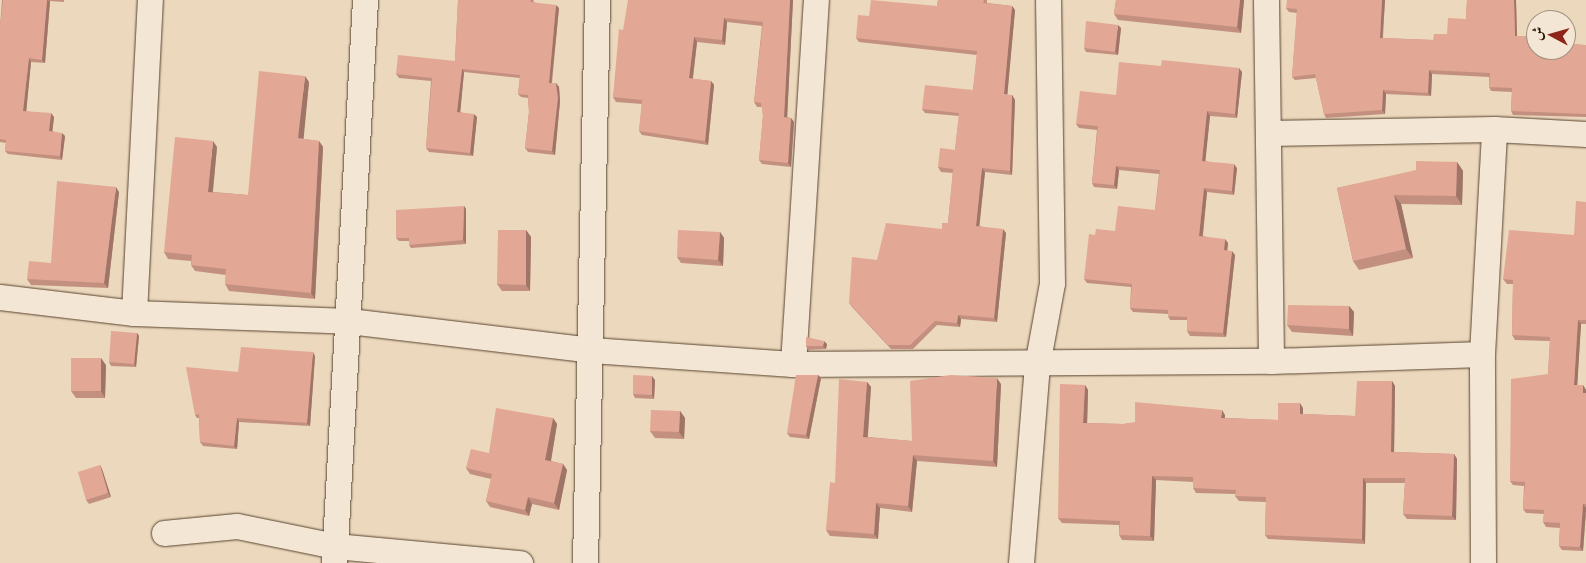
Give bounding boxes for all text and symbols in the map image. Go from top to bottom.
north arrow [1526,10,1576,60]
text: ش [1527,26,1547,41]

